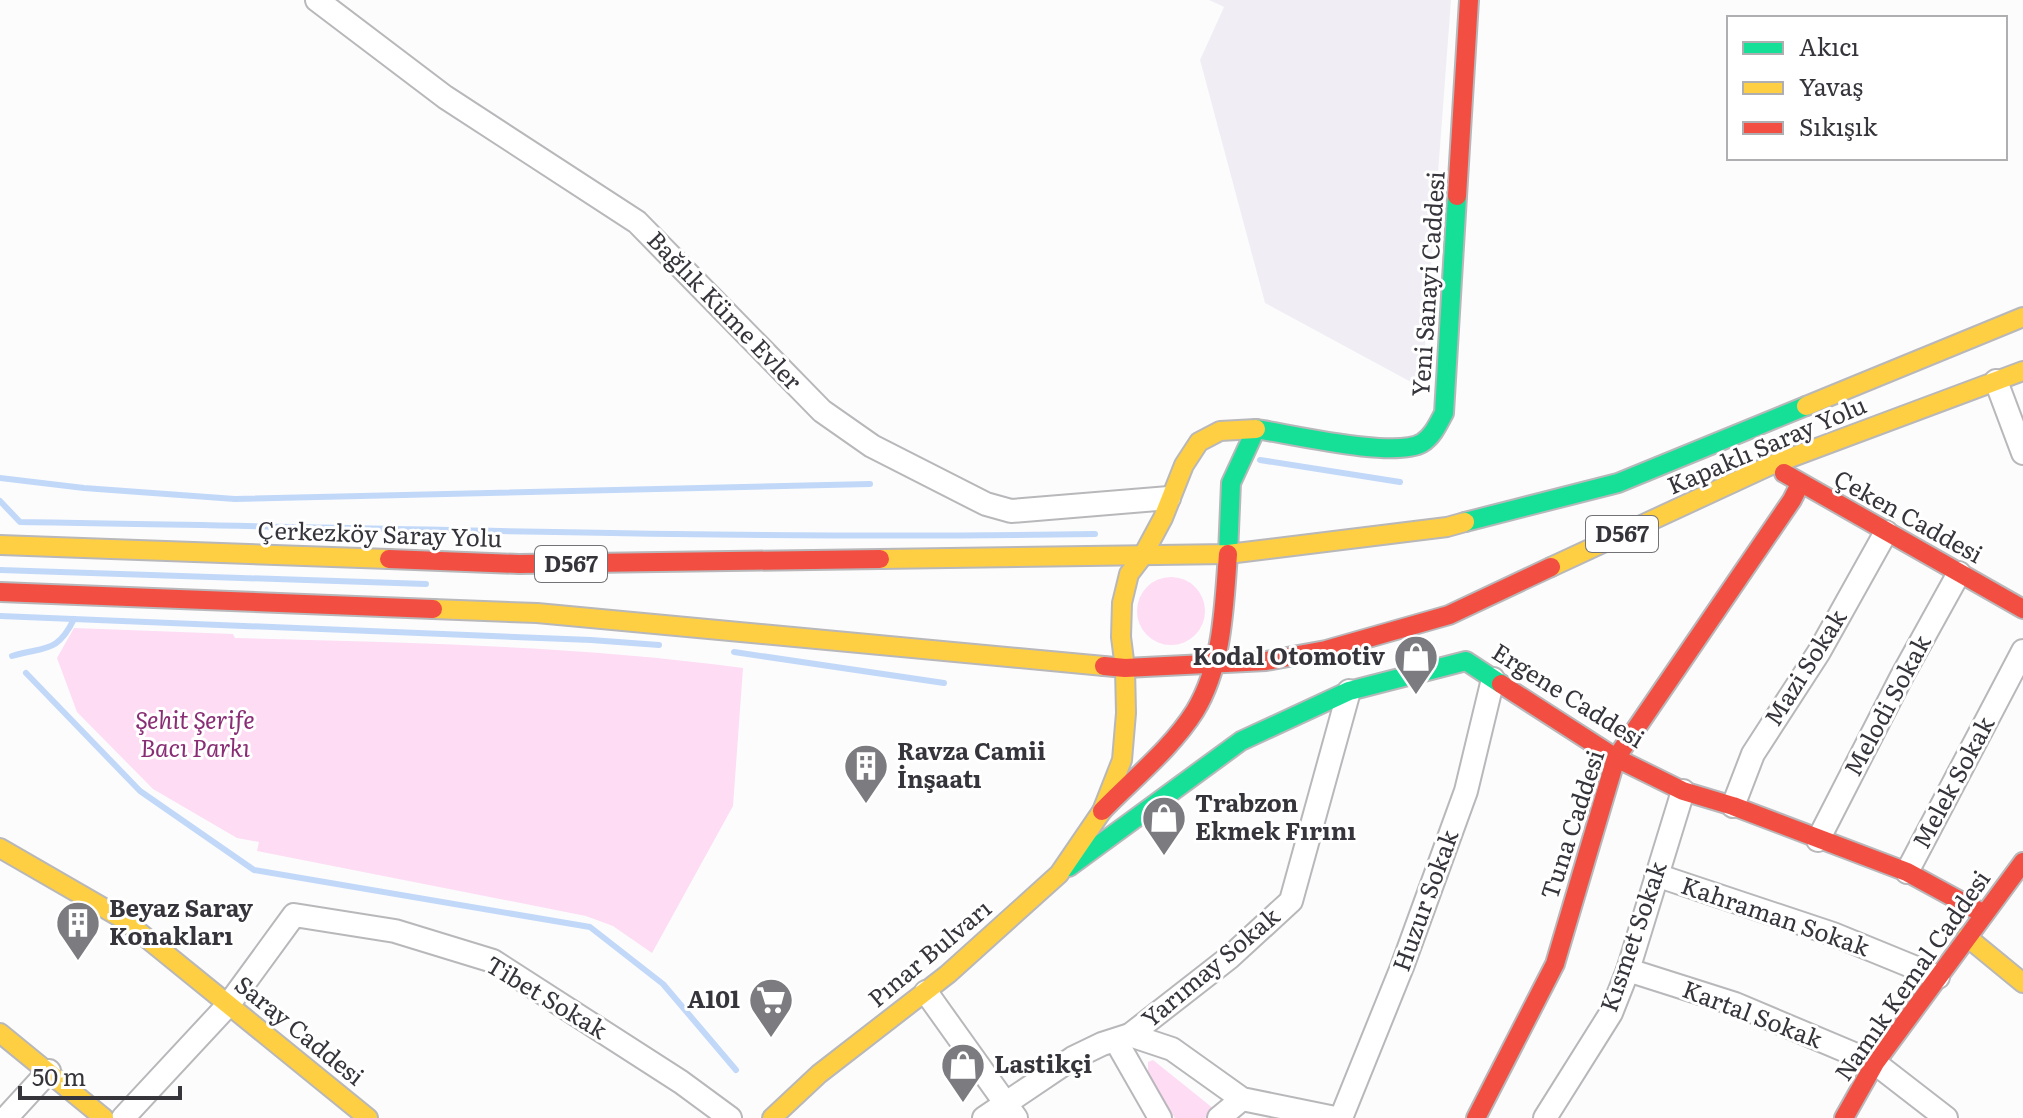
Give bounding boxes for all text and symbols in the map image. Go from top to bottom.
legend [1727,16,2007,160]
text: Akıcı [1799,28,1859,63]
text: Yavaş [1799,68,1863,103]
text: Sıkışık [1799,108,1878,143]
street label: Yeni Sanayi Caddesi [1401,170,1452,398]
street label: Bağlık Küme Evler [640,222,812,397]
street label: Kapaklı Saray Yolu [1661,386,1871,502]
street label: Çeken Caddesi [1828,459,1990,570]
street label: Çerkezköy Saray Yolu [257,511,503,554]
road number: D567 [1586,516,1658,552]
road number: D567 [535,546,607,582]
street label: Mazi Sokak [1754,601,1854,732]
street label: Melodi Sokak [1834,628,1938,782]
shop icon: Kodal Otomotiv [1392,633,1440,696]
street label: Ergene Caddesi [1486,633,1652,755]
place label: Kodal Otomotiv [1193,637,1385,672]
park label: Şehit Şerife Bacı Parkı [135,701,255,764]
street label: Melek Sokak [1902,709,2002,854]
place label: Ravza Camii İnşaatı [897,732,1046,795]
building icon: Ravza Camii İnşaatı [842,742,890,805]
street label: Tuna Caddesi [1530,745,1611,903]
place label: Trabzon Ekmek Fırını [1195,784,1356,847]
shop icon: Trabzon Ekmek Fırını [1140,794,1188,857]
street label: Huzur Sokak [1382,824,1466,976]
street label: Kısmet Sokak [1590,856,1674,1016]
street label: Namık Kemal Caddesi [1825,862,1997,1087]
street label: Kahraman Sokak [1677,866,1875,963]
place label: Beyaz Saray Konakları [109,889,253,952]
street label: Pınar Bulvarı [859,890,998,1014]
street label: Yarımay Sokak [1133,898,1286,1034]
building icon: Beyaz Saray Konakları [54,899,102,962]
street label: Tibet Sokak [480,946,615,1046]
street label: Saray Caddesi [228,966,373,1092]
street label: Kartal Sokak [1678,970,1828,1056]
supermarket icon: A101 [747,976,795,1039]
place label: A101 [687,980,740,1015]
shop icon: Lastikçi [939,1041,987,1104]
place label: Lastikçi [994,1045,1092,1080]
scale bar [20,1050,180,1100]
text: 50 m [32,1058,86,1093]

